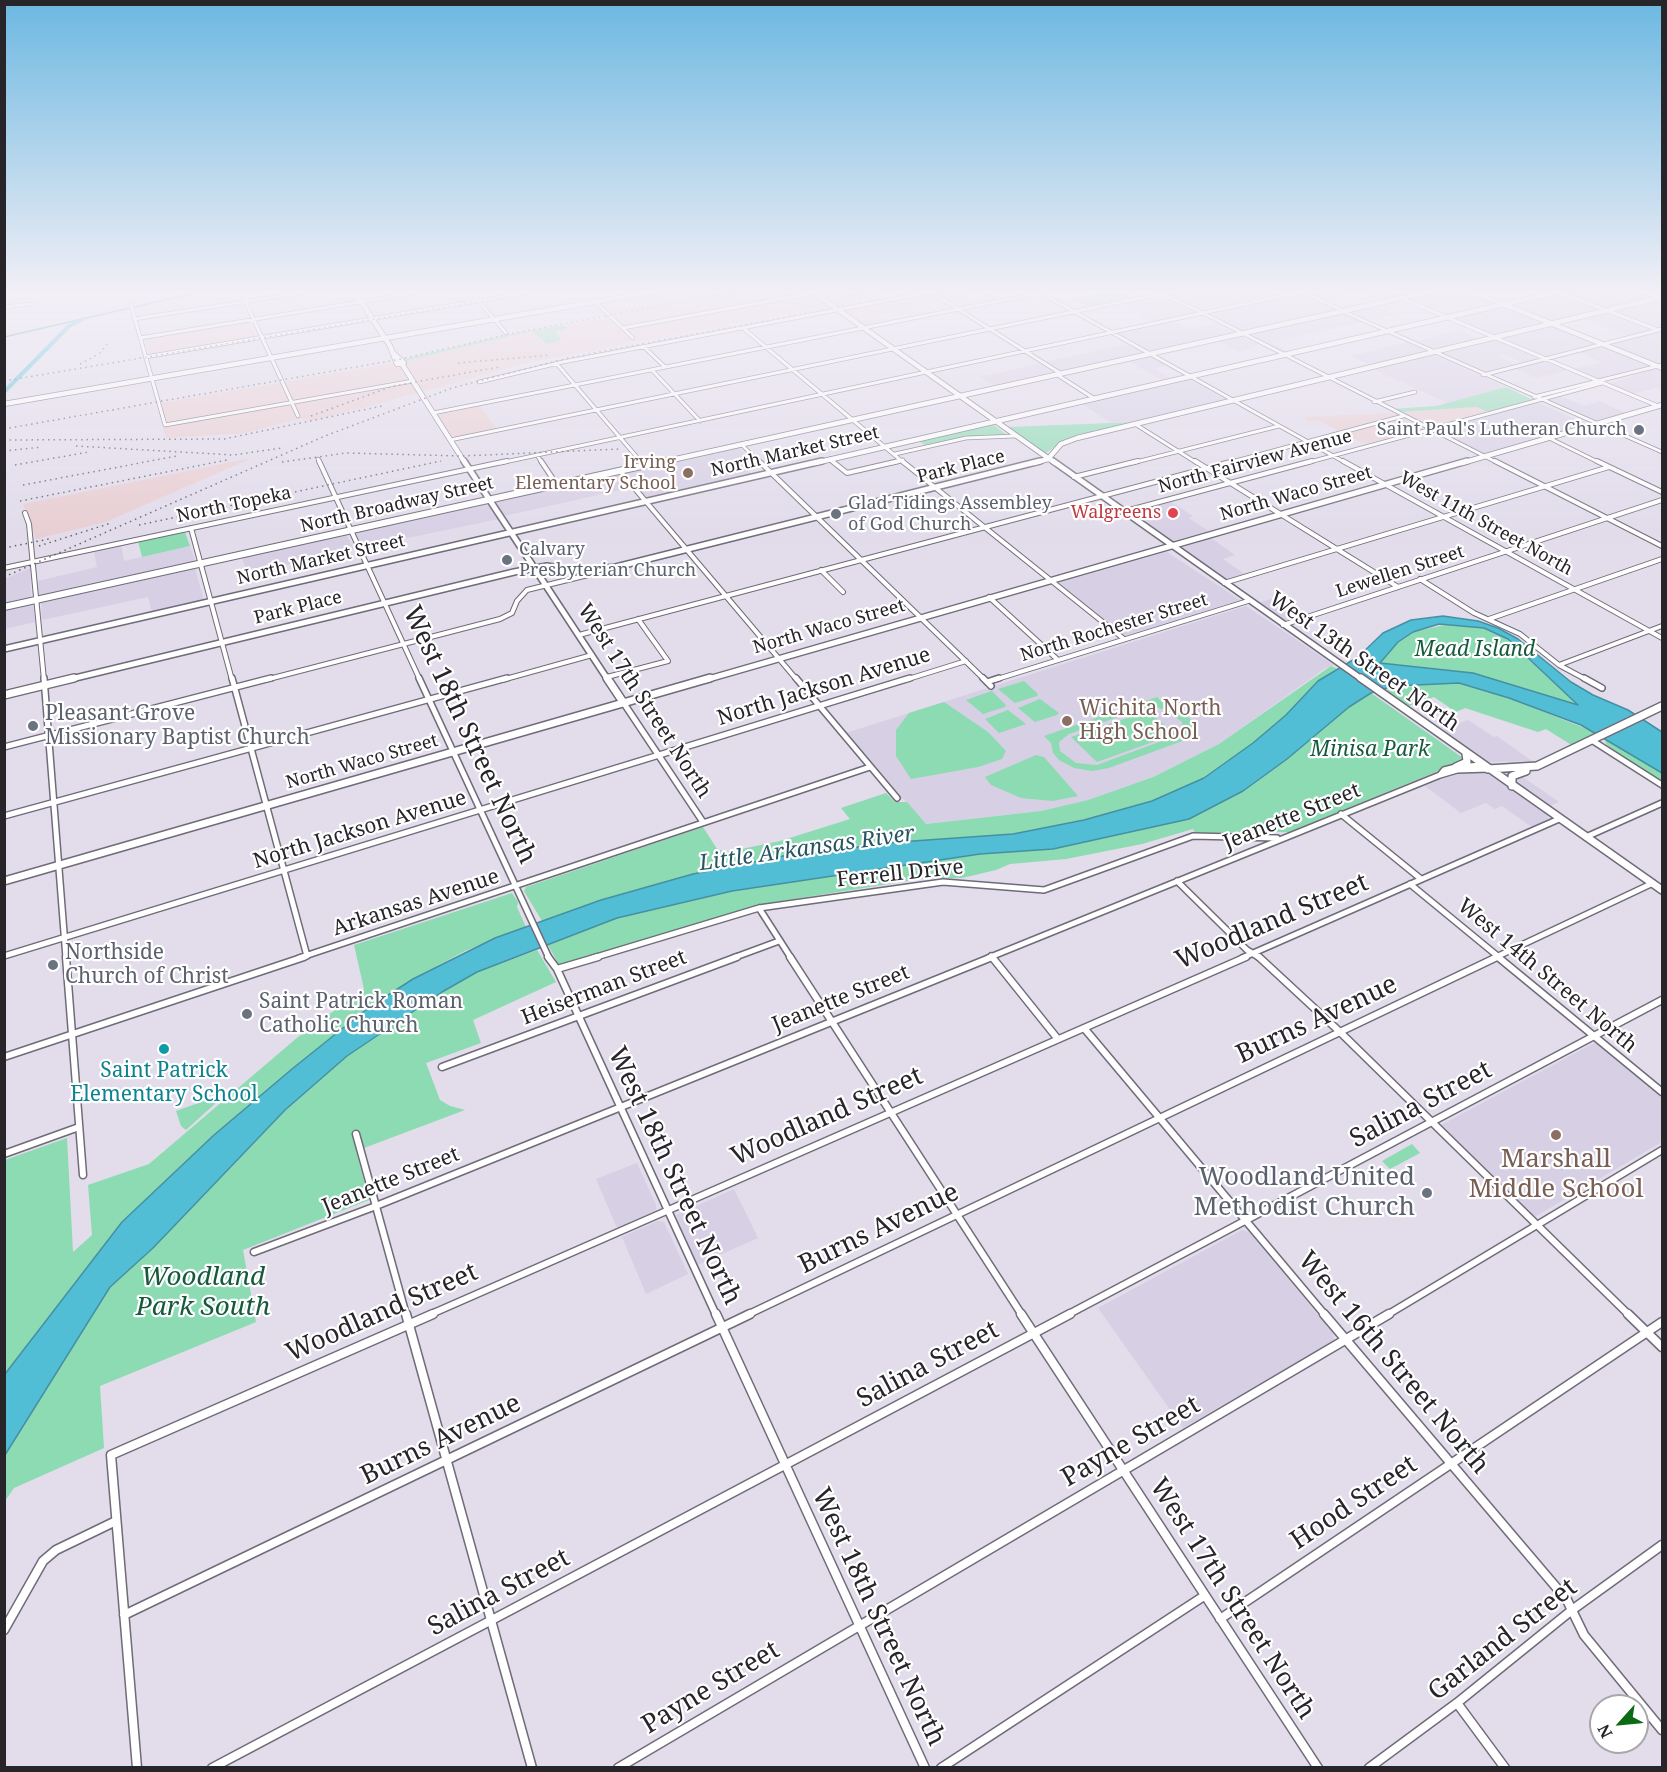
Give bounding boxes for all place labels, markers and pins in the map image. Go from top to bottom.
place label: Saint Paul's Lutheran Church [1377,419,1627,441]
marker: Saint Paul's Lutheran Church [1632,423,1646,437]
place label: Irving Elementary School [515,452,676,494]
marker: Irving Elementary School [681,466,695,480]
place label: Glad Tidings Assembley of God Church [848,493,1052,536]
place label: Walgreens [1071,502,1161,524]
marker: Walgreens [1166,506,1180,520]
marker: Glad Tidings Assembley of God Church [829,507,843,521]
place label: Calvary Presbyterian Church [519,539,696,582]
marker: Calvary Presbyterian Church [500,553,514,567]
place label: Wichita North High School [1079,696,1222,746]
place label: Pleasant Grove Missionary Baptist Church [45,701,310,751]
marker: Wichita North High School [1060,714,1074,728]
marker: Pleasant Grove Missionary Baptist Church [26,719,40,733]
place label: Northside Church of Christ [65,940,229,990]
marker: Northside Church of Christ [46,958,60,972]
place label: Saint Patrick Roman Catholic Church [259,989,463,1039]
marker: Saint Patrick Roman Catholic Church [240,1007,254,1021]
marker: Saint Patrick Elementary School [157,1042,171,1056]
place label: Saint Patrick Elementary School [70,1058,258,1108]
marker: Marshall Middle School [1549,1128,1563,1142]
place label: Marshall Middle School [1469,1144,1643,1206]
place label: Woodland United Methodist Church [1194,1162,1415,1224]
marker: Woodland United Methodist Church [1420,1186,1434,1200]

